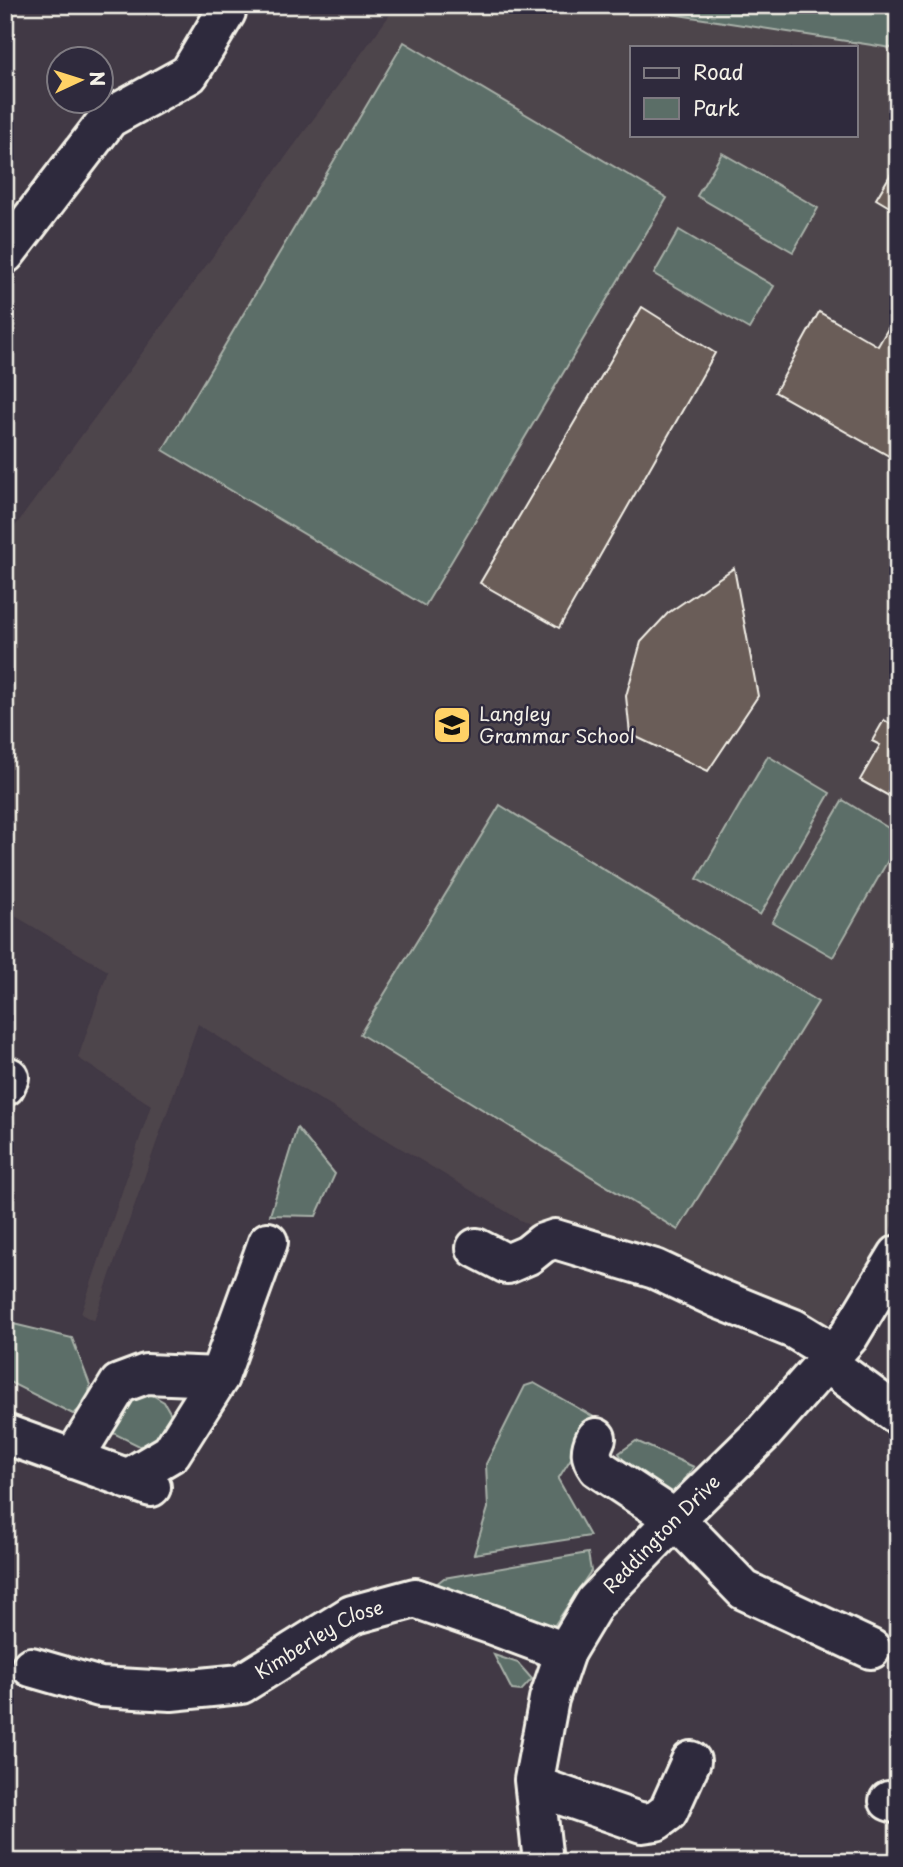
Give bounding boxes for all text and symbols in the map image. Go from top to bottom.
north arrow [46,46,116,116]
legend [630,46,858,136]
text: Road [693,55,744,87]
text: N [83,70,112,87]
text: Park [693,91,740,123]
place label: Langley Grammar School [479,699,635,749]
school or university icon: Langley Grammar School [431,704,473,746]
street label: Reddington Drive [596,1468,726,1599]
street label: Kimberley Close [249,1592,386,1685]

